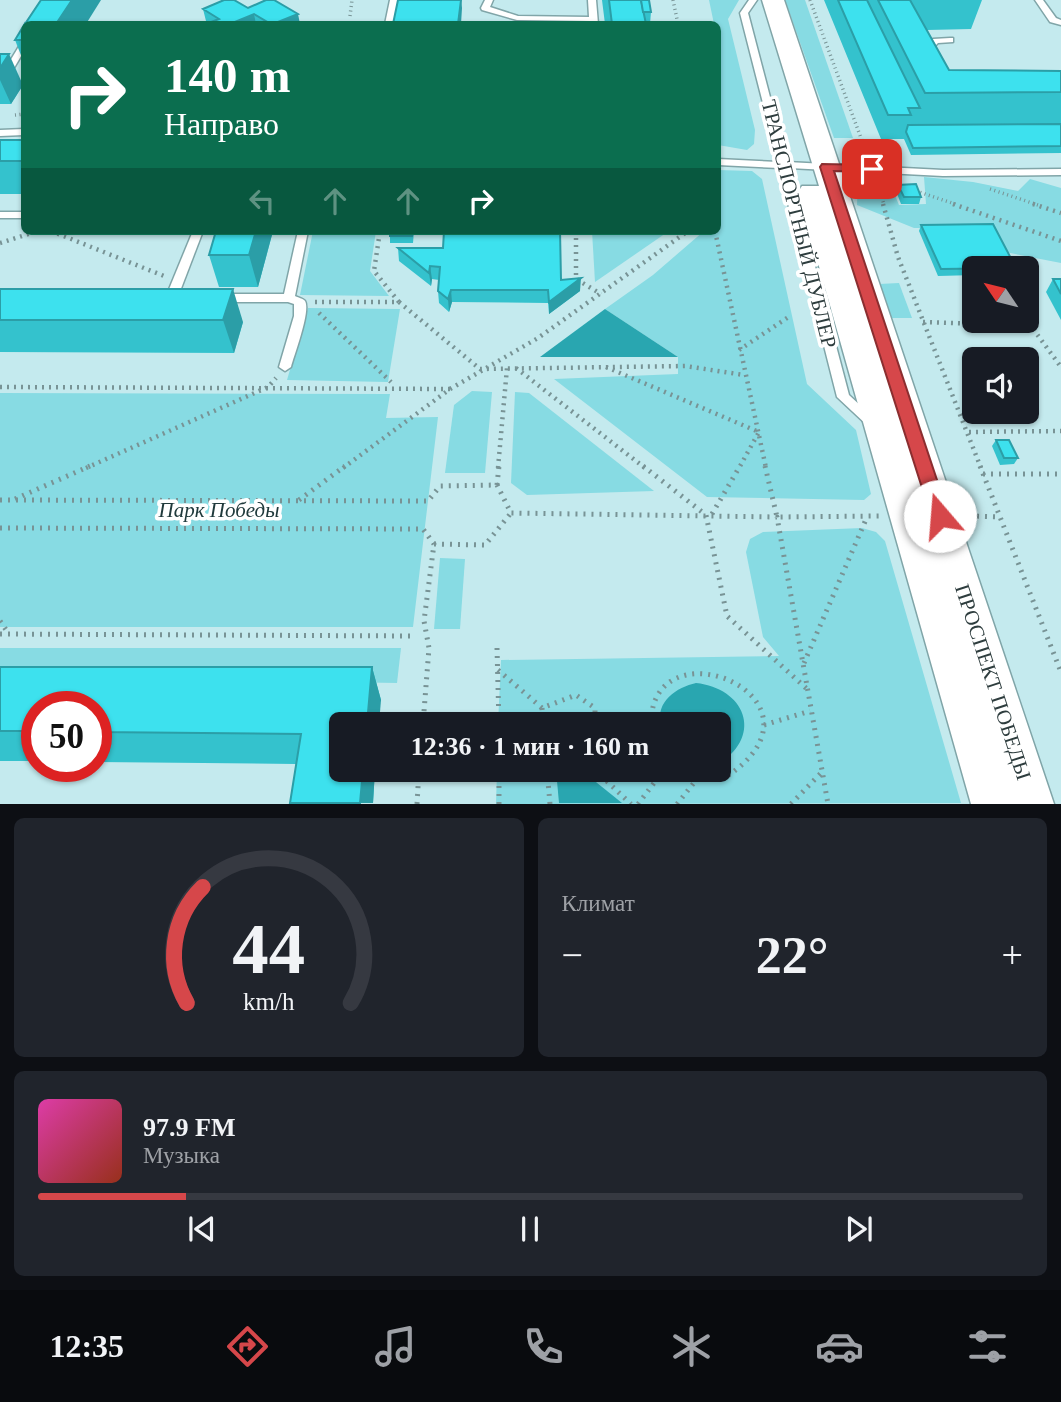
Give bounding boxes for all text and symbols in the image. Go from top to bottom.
text: 140 m [164,48,291,103]
icon: right [49,49,140,140]
street label: ТРАНСПОРТНЫЙ ДУБЛЕР [757,97,841,351]
text: Направо [164,106,279,142]
pin [842,139,902,199]
icon: arrive [853,150,891,188]
icon: left [243,182,281,220]
icon: ahead [316,182,354,220]
icon: ahead [389,182,427,220]
icon: right [462,182,500,220]
north arrow [962,256,1040,332]
map controls [962,256,1039,424]
button: sound [962,347,1039,424]
position arrow [903,479,977,553]
park label: Парк Победы [158,498,279,522]
street label: ПРОСПЕКТ ПОБЕДЫ [950,581,1036,783]
speed limit sign: 50 [21,691,112,782]
text: 12:36 · 1 мин · 160 m [411,732,649,761]
text: Климат [562,891,635,916]
text: 44 [232,909,305,990]
text: 22° [756,927,829,984]
text: − [562,934,583,976]
text: + [1002,934,1023,976]
text: km/h [243,988,295,1015]
text: 97.9 FM [143,1113,235,1142]
text: Музыка [143,1143,220,1168]
icon: previous [183,1210,221,1248]
icon: pause [511,1210,549,1248]
icon: next [840,1210,878,1248]
icon: directions [223,1322,272,1371]
icon: music [371,1322,420,1371]
icon: phone [519,1322,568,1371]
icon: climate [667,1322,716,1371]
icon: car [815,1322,864,1371]
icon: filters [963,1322,1012,1371]
text: 12:35 [49,1328,124,1364]

